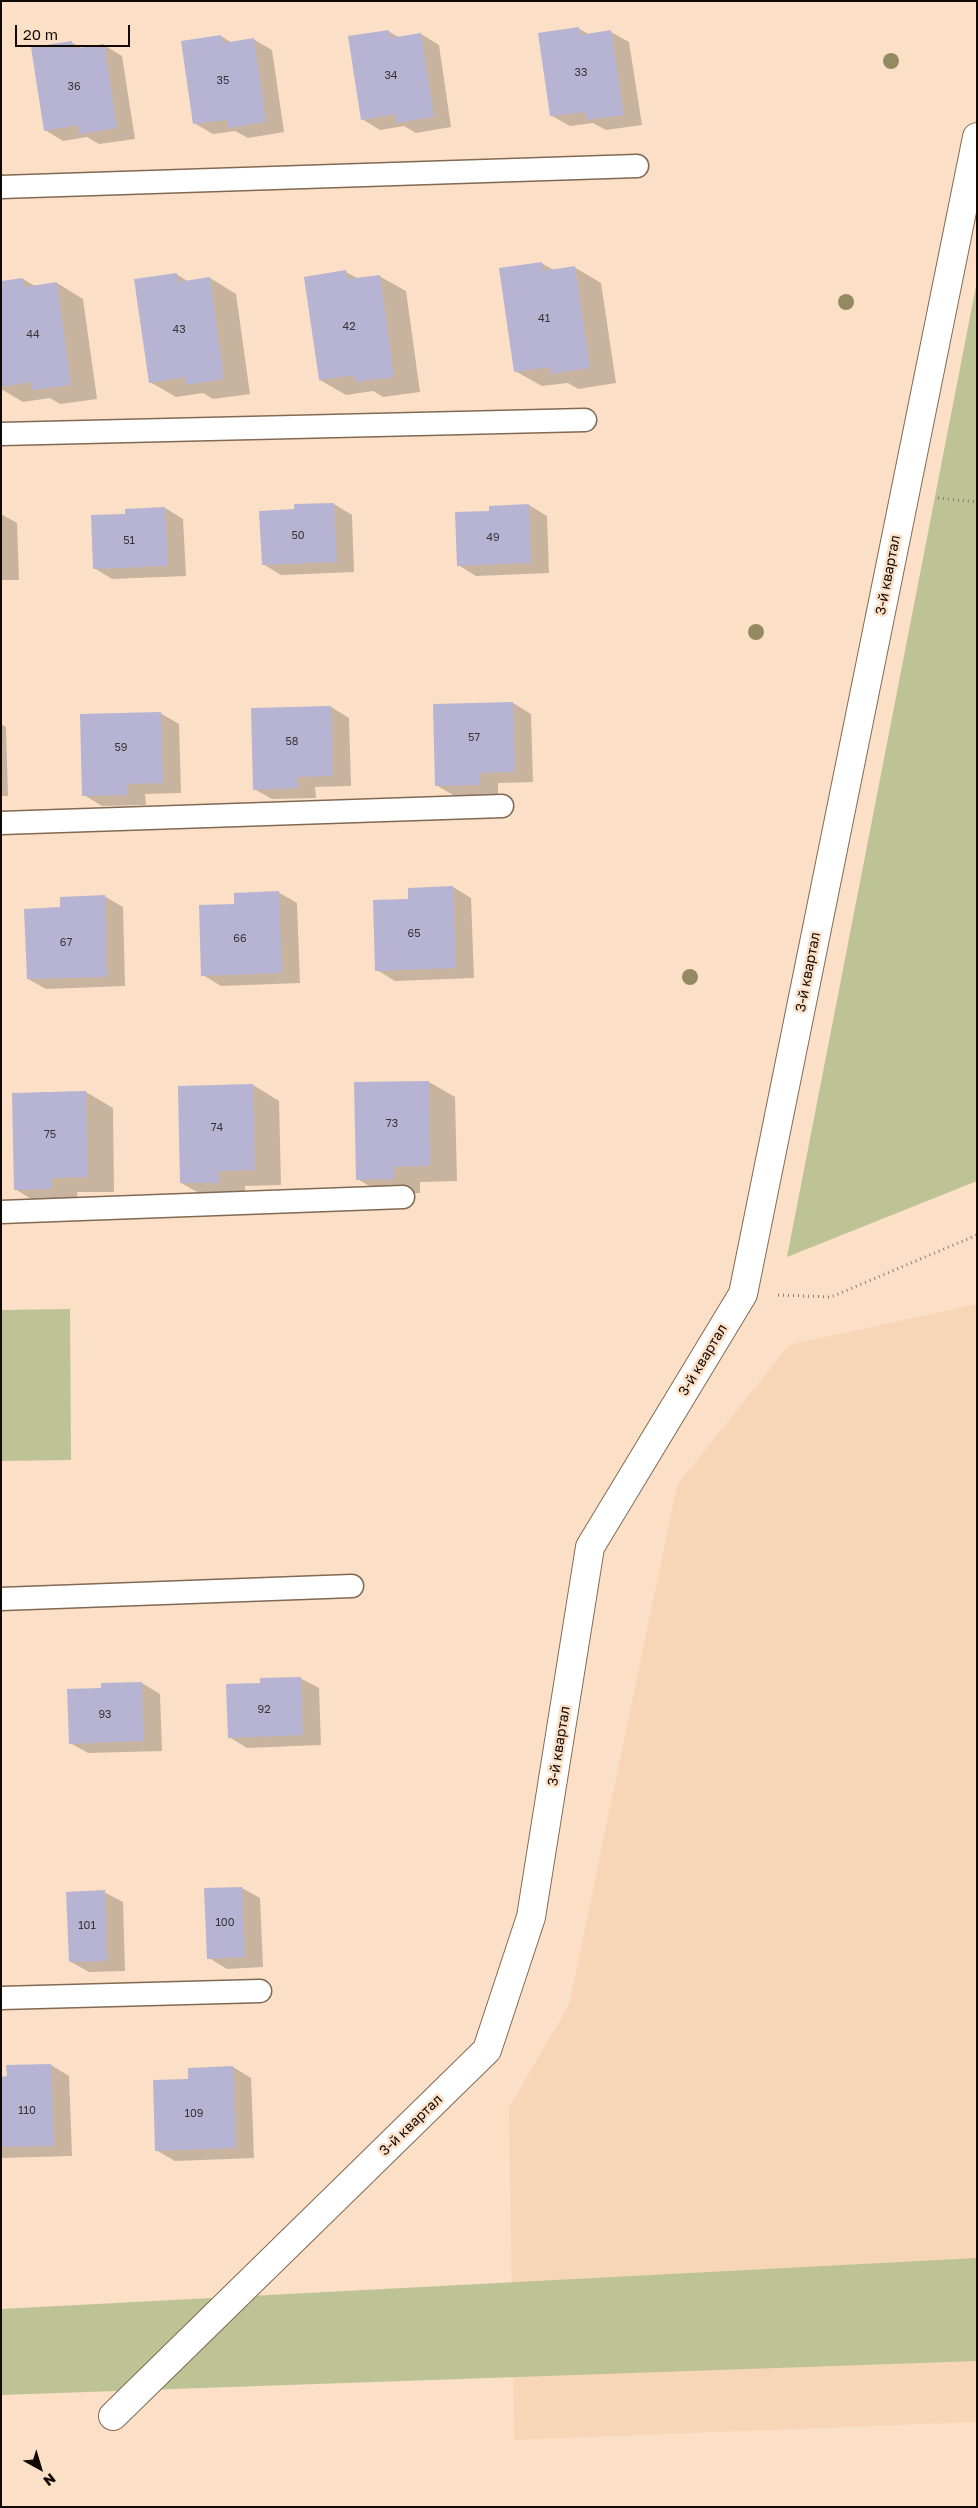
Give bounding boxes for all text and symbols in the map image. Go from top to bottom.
scale bar [18,15,132,47]
text: 20 m [23,25,58,43]
house number: 33 [575,66,587,80]
house number: 34 [384,69,398,83]
house number: 35 [217,74,229,88]
house number: 36 [67,80,81,94]
house number: 41 [538,312,550,326]
house number: 42 [342,320,356,334]
house number: 43 [172,323,186,337]
house number: 44 [26,328,40,342]
house number: 50 [291,529,305,543]
house number: 49 [486,531,500,545]
house number: 51 [123,534,135,548]
street label: 3-й квартал [872,534,904,616]
house number: 57 [468,731,480,745]
house number: 58 [285,735,299,749]
house number: 59 [114,741,128,755]
house number: 65 [407,927,421,941]
street label: 3-й квартал [792,931,824,1013]
house number: 66 [233,932,247,946]
house number: 67 [60,936,72,950]
house number: 73 [386,1117,398,1131]
house number: 74 [211,1121,223,1135]
house number: 75 [44,1128,56,1142]
street label: 3-й квартал [675,1321,731,1399]
house number: 92 [257,1703,271,1717]
street label: 3-й квартал [544,1705,574,1787]
house number: 93 [98,1708,112,1722]
house number: 100 [216,1916,234,1930]
house number: 101 [78,1919,96,1933]
street label: 3-й квартал [376,2091,446,2159]
house number: 110 [18,2104,36,2118]
house number: 109 [185,2107,203,2121]
north arrow [15,2443,65,2493]
text: N [40,2470,59,2490]

